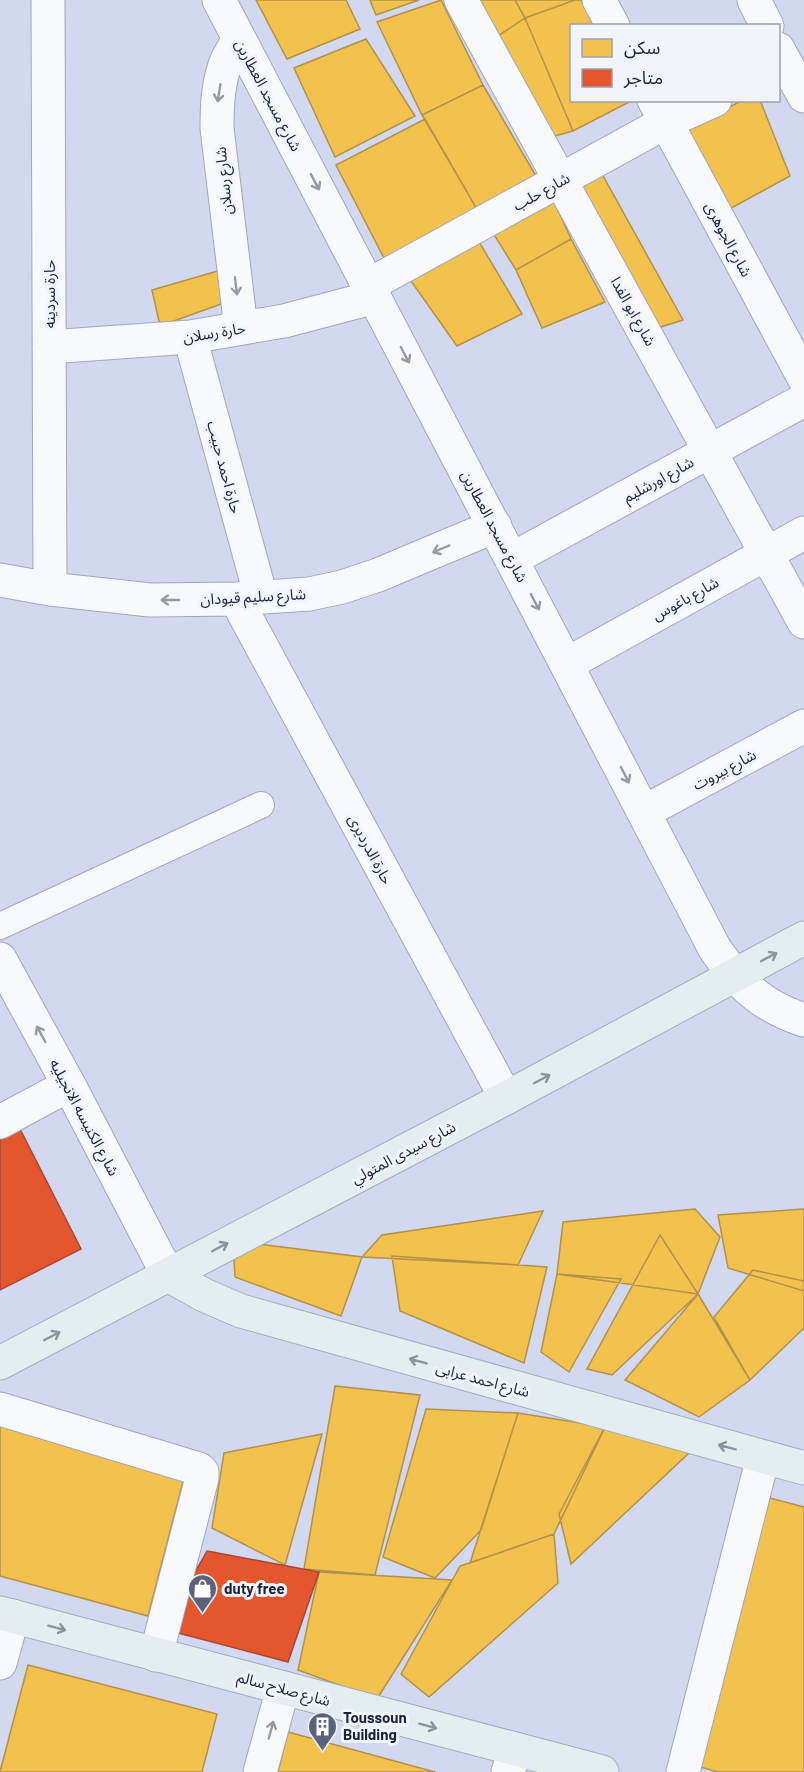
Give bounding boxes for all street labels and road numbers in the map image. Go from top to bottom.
street label: شارع مسجد العطارين [228,36,306,156]
street label: شارع رسلان [210,145,239,216]
street label: شارع حلب [510,168,575,217]
street label: شارع الجوهرى [698,198,756,282]
street label: حارة سردينه [40,260,59,328]
street label: شارع ابو الفدا [604,273,660,351]
street label: حارة رسلان [181,318,247,347]
street label: حارة احمد حبيب [203,419,246,516]
street label: شارع اورشليم [620,452,699,509]
street label: شارع مسجد العطارين [454,467,532,587]
street label: شارع باغوس [649,572,724,627]
street label: شارع سليم قيودان [200,584,307,612]
street label: شارع بيروت [689,745,761,797]
street label: حارة الدرديرى [344,811,397,888]
street label: شارع الكنيسه الانجيليه [43,1055,124,1181]
street label: شارع سيدى المتولي [348,1117,460,1191]
street label: شارع احمد عرابى [433,1358,532,1404]
street label: شارع صلاح سالم [234,1667,333,1713]

